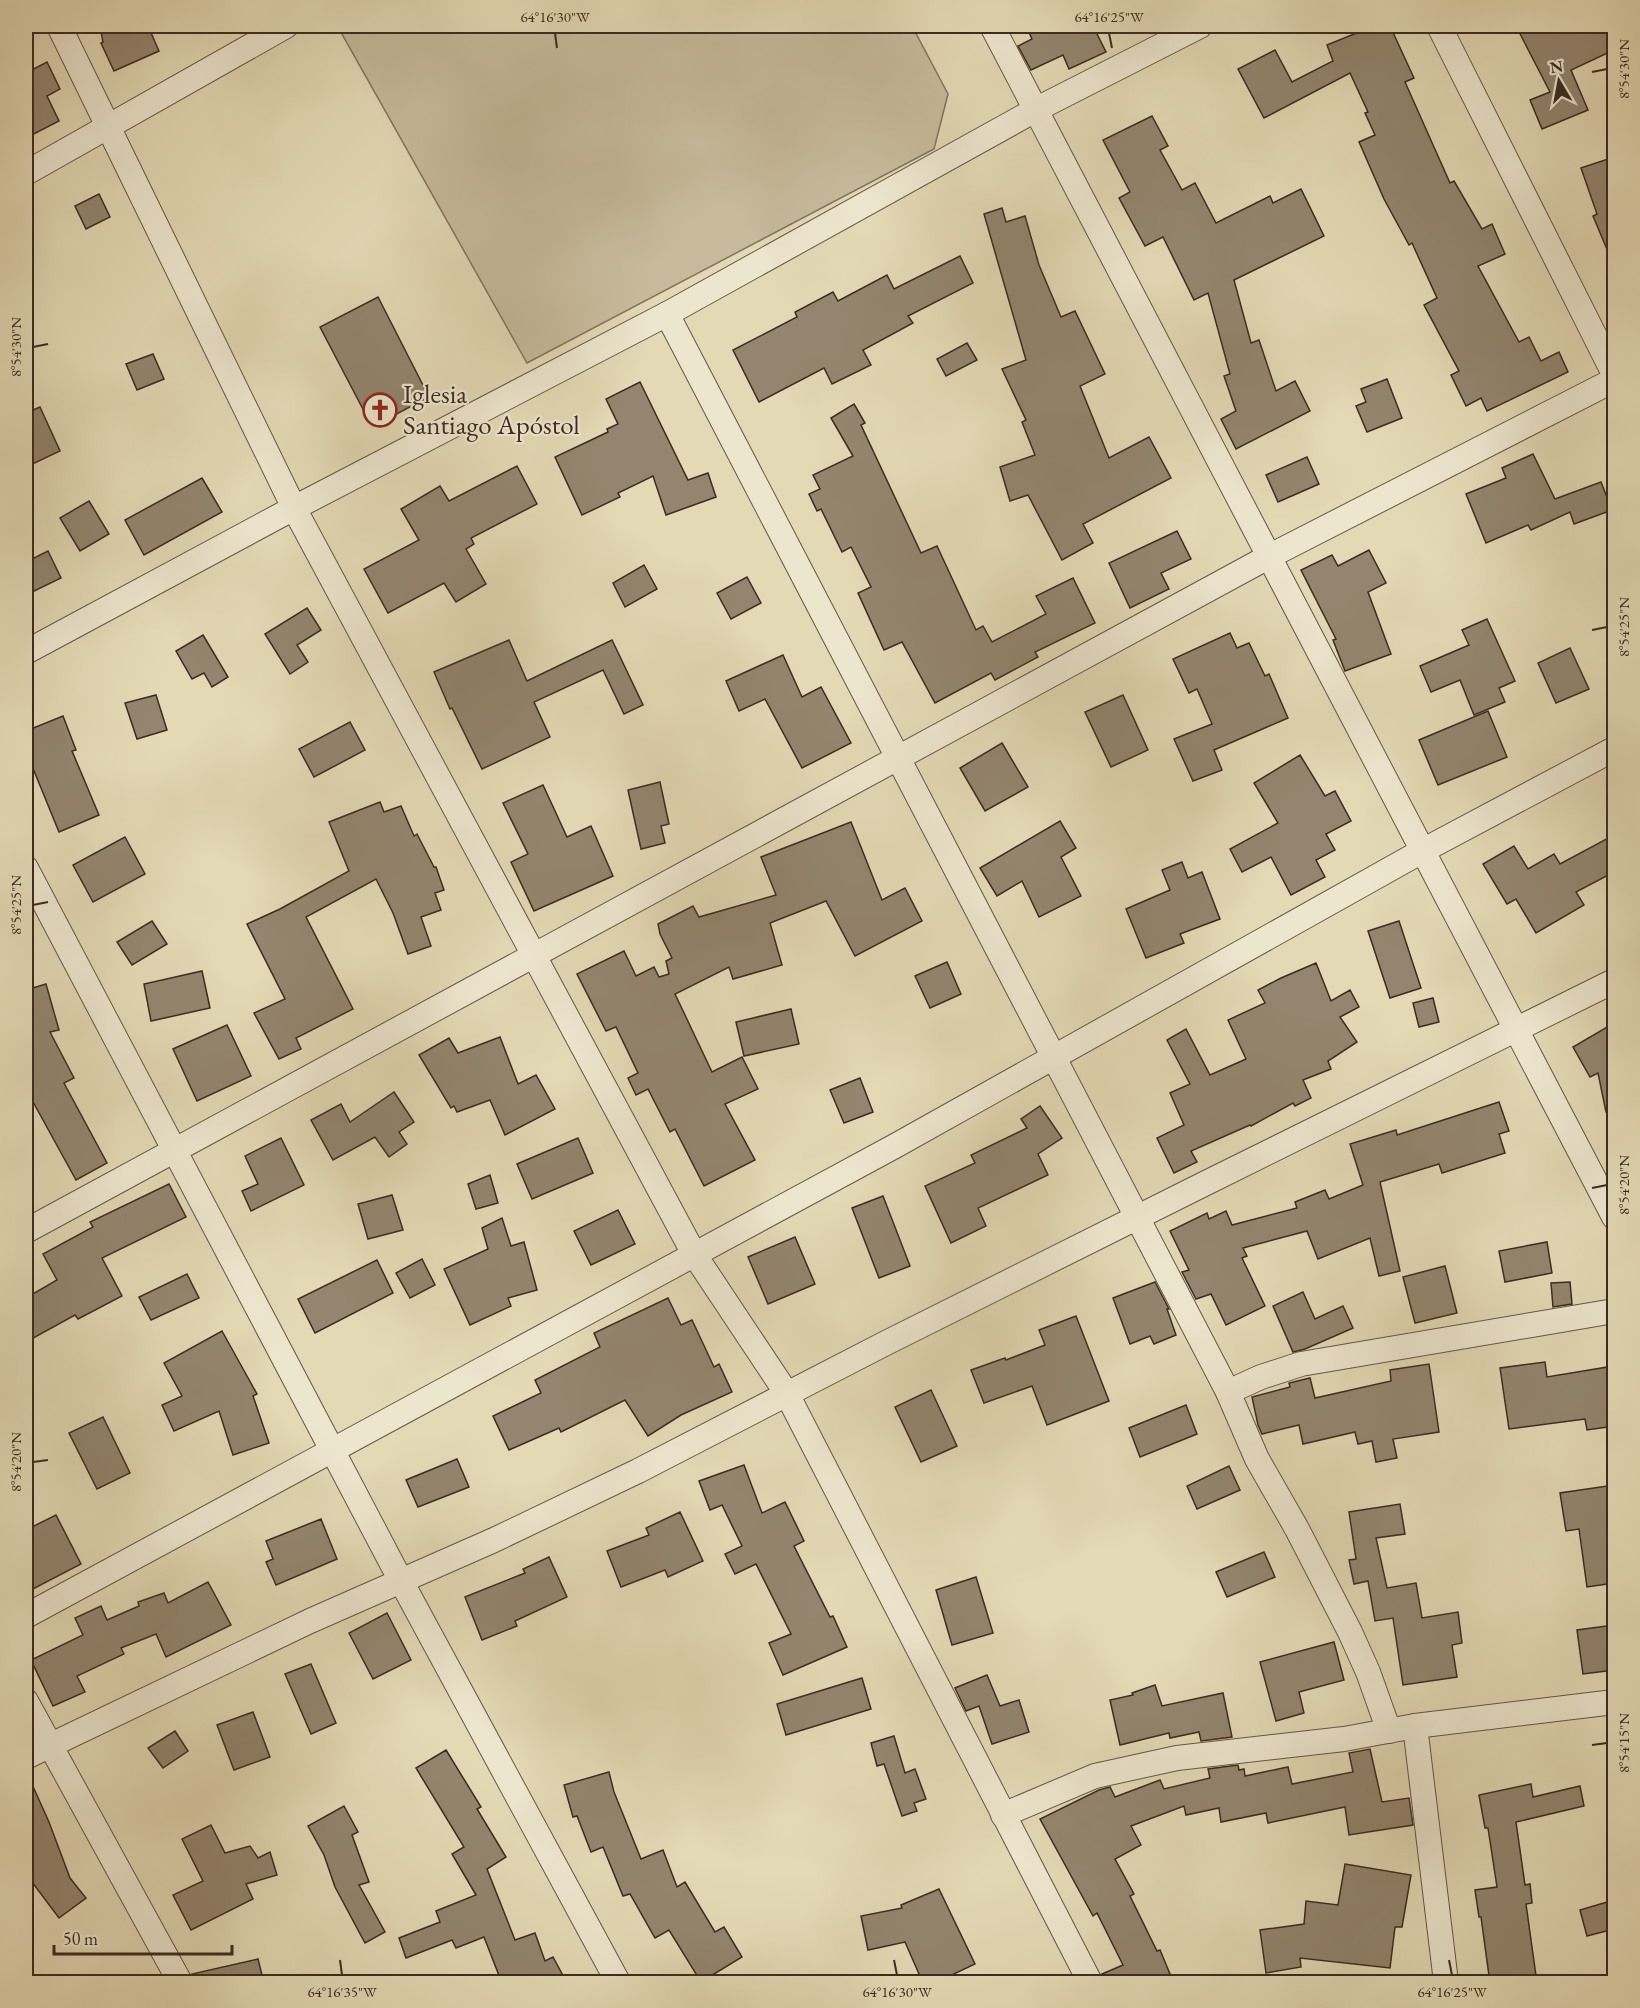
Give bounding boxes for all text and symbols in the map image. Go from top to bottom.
text: 64°16'30"W [520,7,590,26]
text: 64°16'25"W [1074,7,1144,26]
text: 8°54'30"N [1614,39,1633,99]
north arrow [1529,51,1589,111]
text: N [1548,55,1565,78]
text: 8°54'30"N [6,317,25,377]
place label: Iglesia Santiago Apóstol [403,376,580,442]
church icon: Iglesia Santiago Apóstol [362,392,398,428]
text: 8°54'25"N [1614,597,1633,657]
text: 8°54'25"N [6,875,25,935]
text: 8°54'20"N [1614,1155,1633,1215]
text: 8°54'20"N [6,1432,25,1492]
text: 8°54'15"N [1614,1713,1633,1773]
scale bar [54,1918,232,1956]
text: 50 m [63,1927,98,1950]
text: 64°16'35"W [307,1982,377,2001]
text: 64°16'30"W [862,1982,932,2001]
text: 64°16'25"W [1417,1982,1487,2001]

